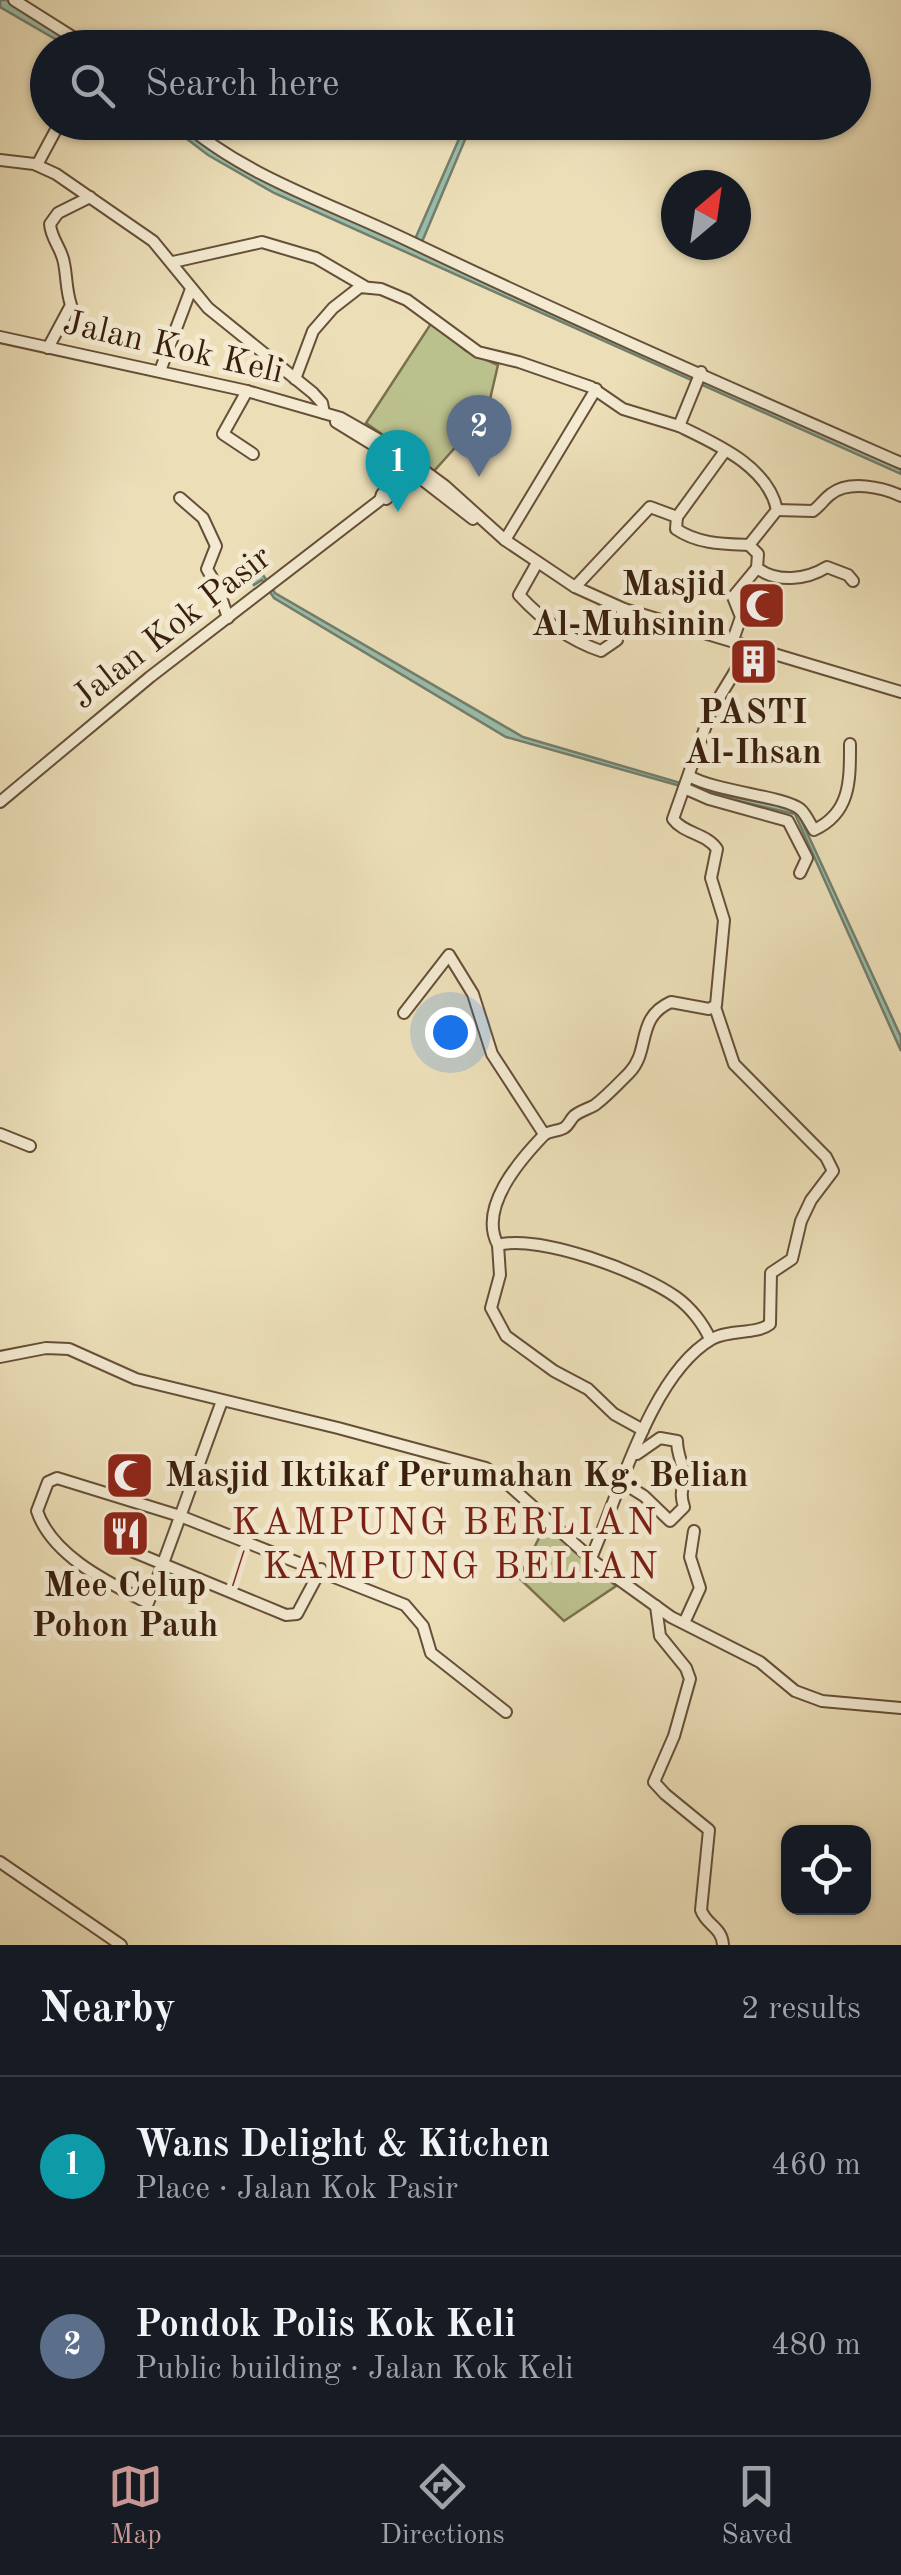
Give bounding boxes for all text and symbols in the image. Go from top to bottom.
search box [30,30,871,140]
icon: search [65,58,120,113]
text: Search here [145,66,340,104]
north arrow [661,170,751,260]
street label: Jalan Kok Keli [59,306,287,390]
pin: 2 [446,394,512,477]
pin: 1 [366,430,430,512]
street label: Jalan Kok Pasir [66,540,278,716]
place label: Masjid Al-Muhsinin [531,568,726,643]
mosque icon: Masjid Al-Muhsinin [735,579,787,631]
building icon: PASTI Al-Ihsan [727,635,779,687]
place label: PASTI Al-Ihsan [684,696,822,771]
your location [425,1007,476,1058]
mosque icon: Masjid Iktikaf Perumahan Kg. Belian [104,1450,156,1502]
place label: Masjid Iktikaf Perumahan Kg. Belian [165,1459,749,1494]
district label: KAMPUNG BERLIAN / KAMPUNG BELIAN [230,1505,660,1587]
restaurant icon: Mee Celup Pohon Pauh [99,1508,151,1560]
place label: Mee Celup Pohon Pauh [32,1569,218,1644]
map controls [781,1825,871,1915]
button: locate [781,1825,871,1915]
text: Nearby [40,1989,176,2031]
text: 2 results [741,1994,861,2026]
text: Wans Delight & Kitchen [135,2127,550,2165]
text: 1 [63,2150,82,2182]
text: 460 m [771,2150,861,2182]
text: Place · Jalan Kok Pasir [135,2174,458,2206]
text: Pondok Polis Kok Keli [135,2307,516,2345]
text: 2 [63,2330,82,2362]
text: 480 m [771,2330,861,2362]
text: Public building · Jalan Kok Keli [135,2354,574,2386]
tab: Map [108,2459,163,2554]
tab: Directions [380,2459,505,2554]
tab: Saved [721,2459,793,2554]

